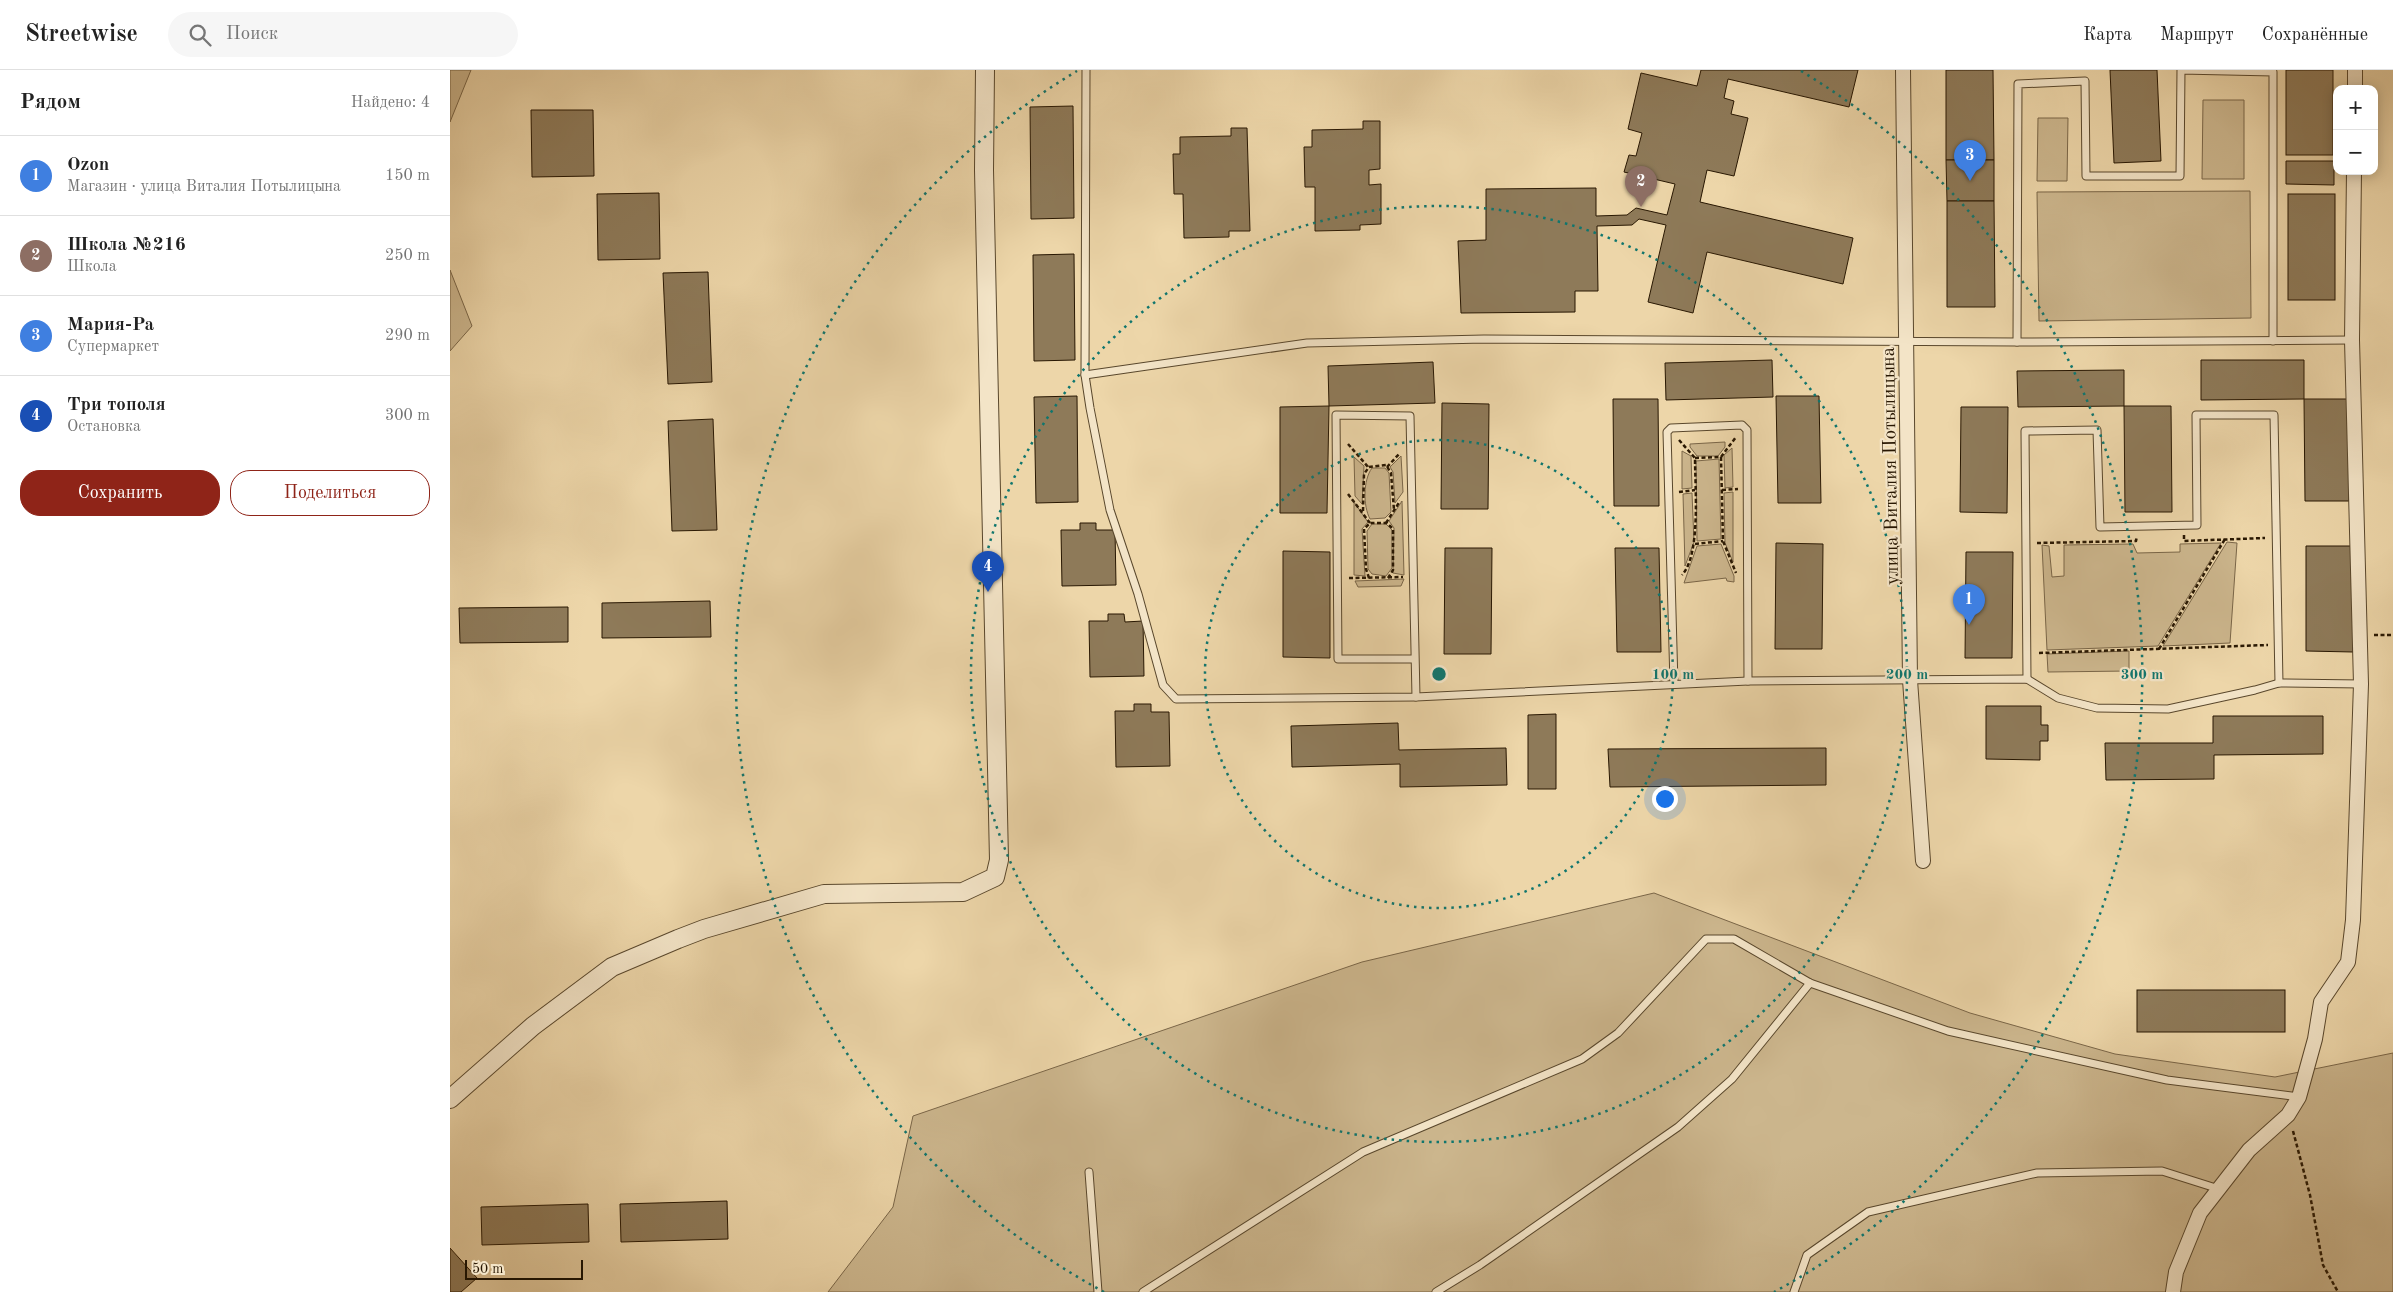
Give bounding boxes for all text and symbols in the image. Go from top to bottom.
search box [168,12,518,57]
icon: search [186,21,214,49]
text: Streetwise [25,23,138,47]
text: Поиск [226,25,278,44]
text: Карта [2083,26,2132,44]
text: Маршрут [2160,26,2234,44]
text: Сохранённые [2262,26,2368,44]
map controls [2333,85,2378,175]
button: + [2333,85,2378,130]
text: Рядом [20,92,81,113]
text: Найдено: 4 [351,95,430,111]
button: − [2333,130,2378,175]
pin: 3 [1954,140,1986,181]
text: Ozon [67,156,109,175]
pin: 2 [1625,166,1657,207]
text: 1 [31,168,41,184]
text: 150 m [385,168,430,184]
text: Магазин · улица Виталия Потылицына [67,179,341,195]
text: Школа №216 [67,236,186,255]
text: 2 [31,248,41,264]
text: 250 m [385,248,430,264]
text: Школа [67,259,117,275]
text: Мария-Ра [67,316,154,335]
text: 3 [31,328,41,344]
text: 290 m [385,328,430,344]
text: Супермаркет [67,339,159,355]
street label: улица Виталия Потылицына [1880,346,1903,585]
text: Три тополя [67,396,166,415]
text: 4 [31,408,41,424]
text: 300 m [385,408,430,424]
text: Остановка [67,419,141,435]
button: Сохранить [20,470,220,516]
button: Поделиться [230,470,430,516]
pin: 4 [972,551,1004,592]
pin: 1 [1953,584,1985,625]
centre of rings [1430,665,1448,683]
text: 100 m [1652,668,1694,683]
text: 200 m [1886,668,1928,683]
text: 300 m [2121,668,2163,683]
your location [1652,786,1678,812]
scale bar [465,1257,582,1280]
text: 50 m [472,1262,503,1276]

